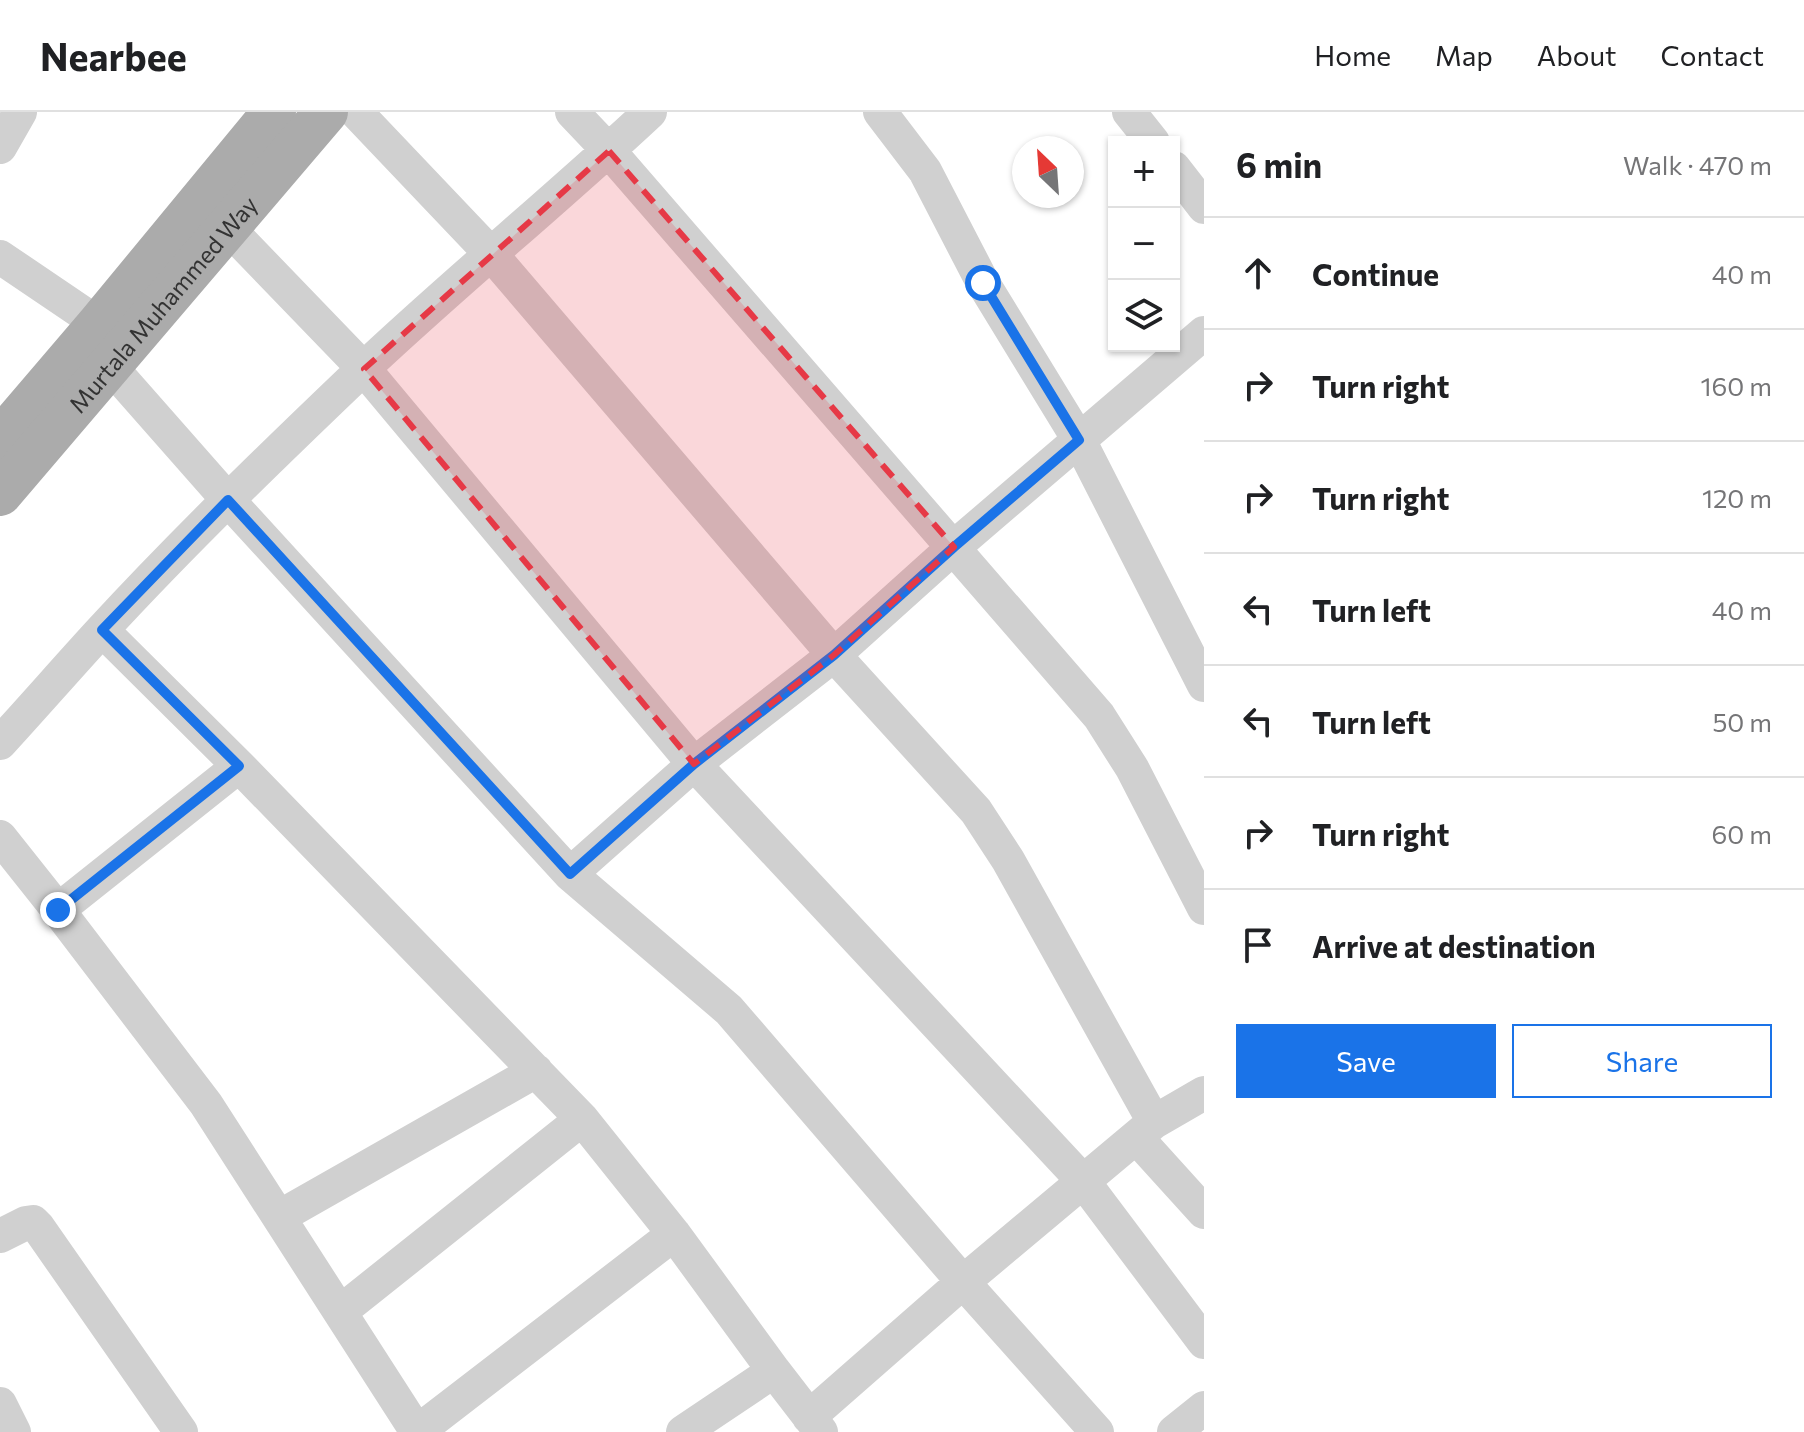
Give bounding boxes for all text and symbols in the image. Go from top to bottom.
text: Nearbee [40,32,187,79]
text: Home [1314,38,1391,72]
text: Map [1435,38,1493,72]
text: About [1537,38,1617,72]
text: Contact [1661,38,1764,72]
north arrow [1012,136,1084,208]
map controls [1108,136,1180,352]
button: + [1108,136,1180,208]
text: 6 min [1236,143,1322,185]
text: Walk · 470 m [1623,149,1772,180]
street label: Murtala Muhammed Way [62,190,263,418]
button: − [1108,208,1180,280]
icon: ahead [1236,251,1280,295]
text: Continue [1312,255,1439,292]
text: 40 m [1712,258,1772,289]
route start [965,265,1001,301]
button: layers [1108,280,1180,352]
icon: right [1236,363,1280,407]
text: Turn right [1312,367,1449,404]
text: 160 m [1700,370,1772,401]
icon: right [1236,475,1280,519]
text: Turn right [1312,479,1449,516]
text: 120 m [1702,482,1772,513]
icon: left [1236,587,1280,631]
text: Turn left [1312,591,1431,628]
text: 40 m [1712,594,1772,625]
icon: left [1236,699,1280,743]
text: Turn left [1312,703,1431,740]
text: 50 m [1712,706,1772,737]
icon: right [1236,811,1280,855]
text: Turn right [1312,815,1449,852]
text: 60 m [1712,818,1772,849]
route end [40,892,76,928]
icon: arrive [1236,923,1280,967]
text: Arrive at destination [1312,927,1596,964]
button: Save [1236,1024,1496,1098]
button: Share [1512,1024,1772,1098]

